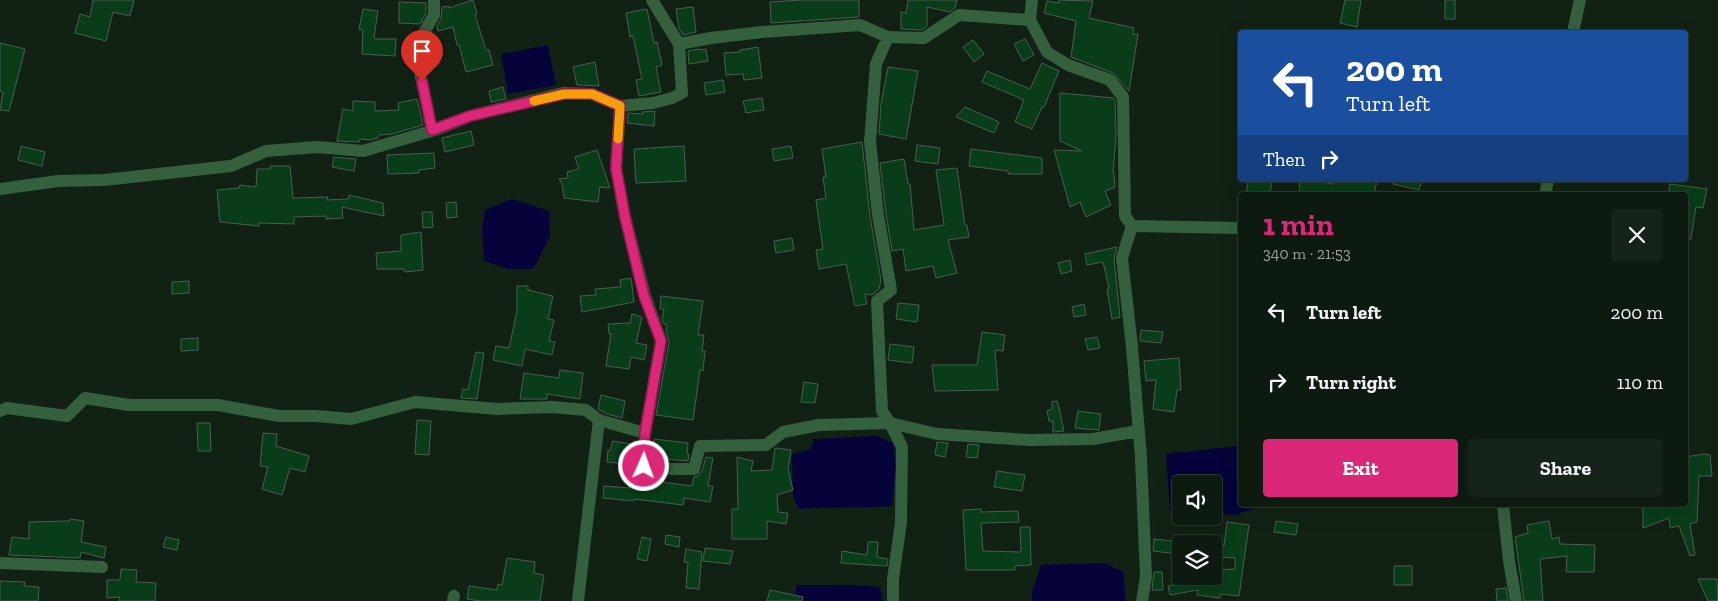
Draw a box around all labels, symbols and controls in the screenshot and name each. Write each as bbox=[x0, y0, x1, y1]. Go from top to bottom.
pin bbox=[401, 30, 443, 81]
icon: arrive bbox=[408, 37, 436, 65]
text: 200 m bbox=[1346, 48, 1442, 90]
icon: left bbox=[1263, 50, 1328, 115]
text: Turn left bbox=[1346, 90, 1430, 117]
icon: right bbox=[1315, 145, 1343, 173]
text: Then bbox=[1263, 148, 1305, 171]
text: 1 min bbox=[1263, 207, 1334, 243]
button: close bbox=[1611, 209, 1663, 261]
text: 340 m · 21:53 bbox=[1263, 244, 1351, 263]
icon: left bbox=[1263, 298, 1291, 326]
text: Turn left bbox=[1306, 301, 1381, 324]
text: 200 m bbox=[1611, 301, 1663, 324]
icon: right bbox=[1263, 368, 1291, 396]
text: Turn right bbox=[1306, 371, 1396, 394]
text: 110 m bbox=[1617, 371, 1663, 394]
position arrow bbox=[617, 439, 669, 491]
button: Exit bbox=[1263, 439, 1458, 497]
button: Share bbox=[1468, 439, 1663, 497]
map controls bbox=[1172, 475, 1222, 585]
button: sound bbox=[1172, 475, 1222, 525]
button: layers bbox=[1172, 535, 1222, 585]

